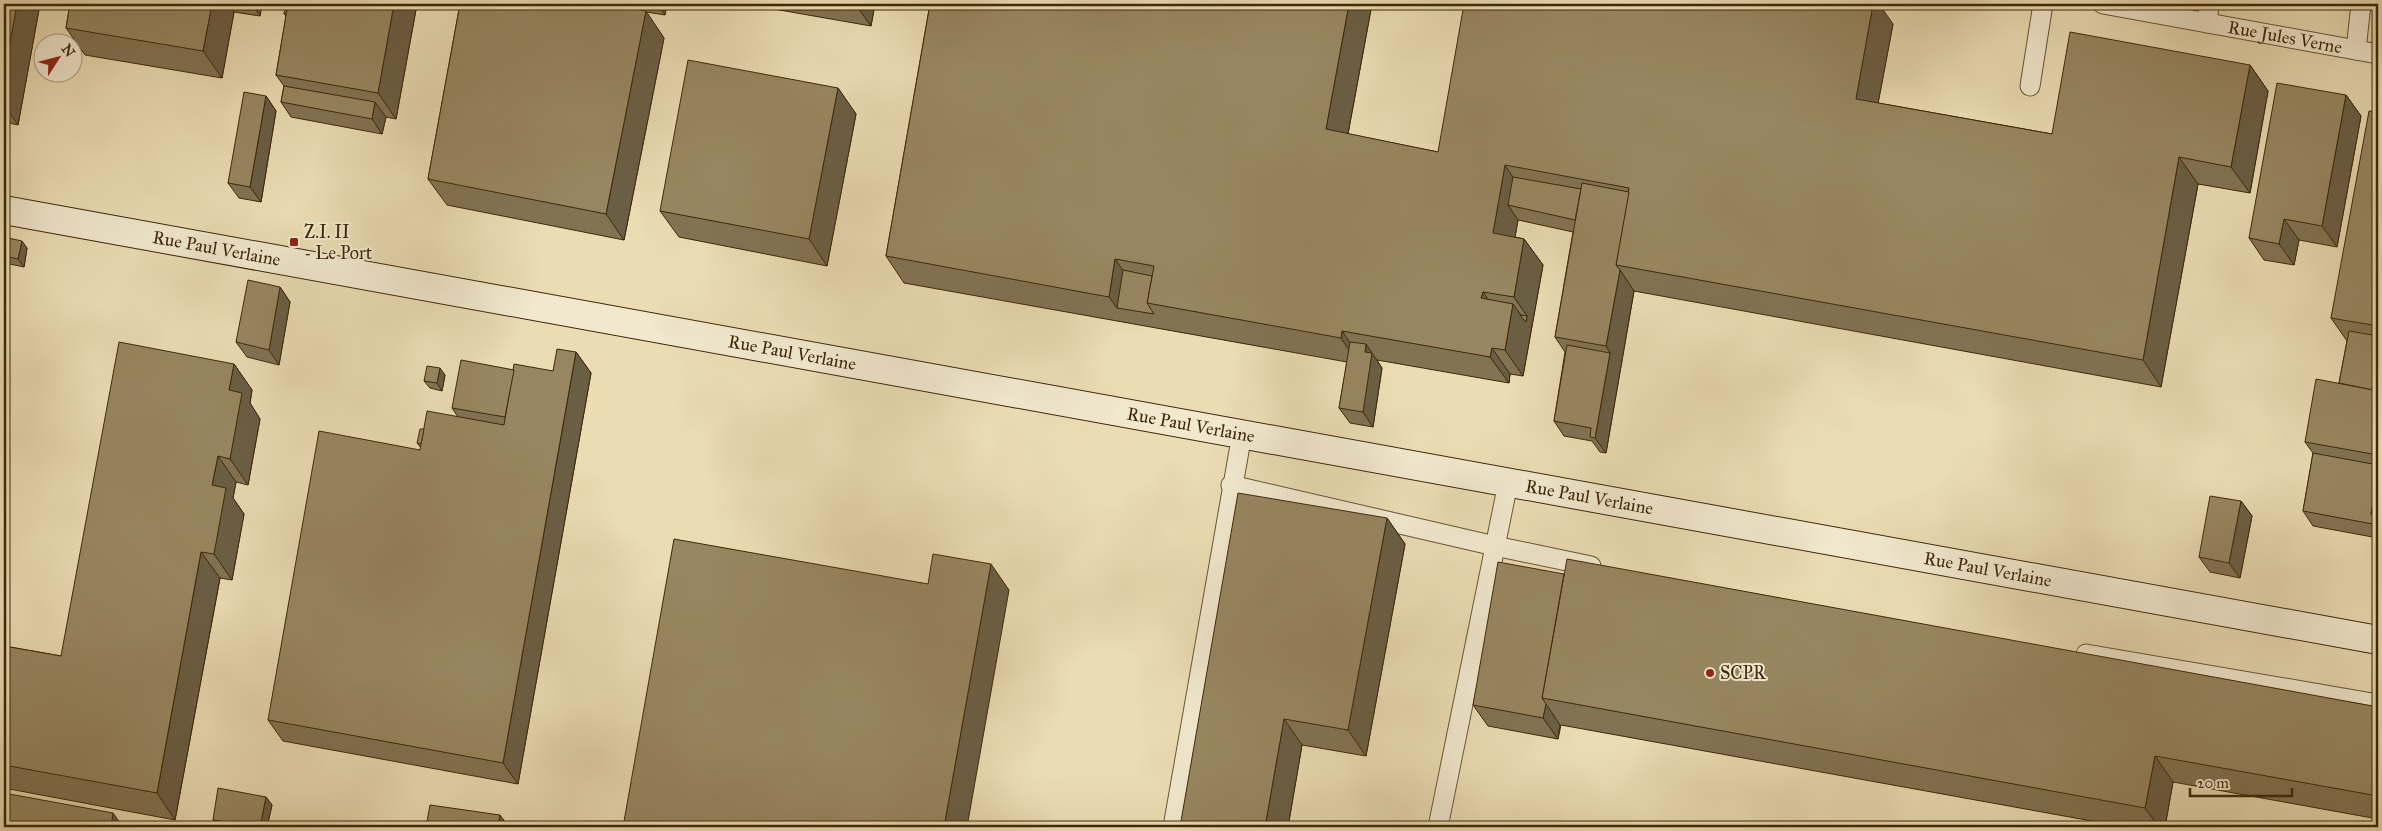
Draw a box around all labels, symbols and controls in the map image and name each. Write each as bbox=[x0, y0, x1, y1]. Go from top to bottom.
street label: Rue Jules Verne bbox=[2226, 16, 2344, 58]
north arrow bbox=[32, 32, 82, 82]
text: N bbox=[58, 41, 79, 61]
place label: Z.I. II - Le Port bbox=[304, 221, 373, 264]
street label: Rue Paul Verlaine bbox=[151, 226, 282, 271]
marker: Z.I. II - Le Port bbox=[288, 236, 300, 248]
street label: Rue Paul Verlaine bbox=[726, 330, 858, 375]
street label: Rue Paul Verlaine bbox=[1125, 403, 1256, 447]
street label: Rue Paul Verlaine bbox=[1524, 475, 1655, 519]
street label: Rue Paul Verlaine bbox=[1922, 547, 2053, 592]
place label: SCPR bbox=[1720, 662, 1767, 684]
marker: SCPR bbox=[1704, 667, 1716, 679]
scale bar bbox=[2190, 766, 2292, 798]
text: 20 m bbox=[2197, 774, 2229, 792]

